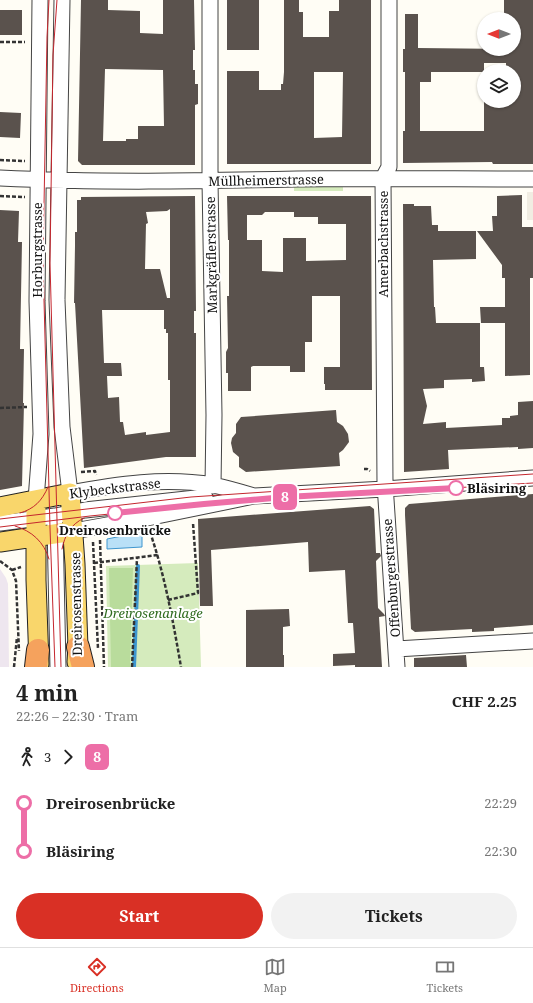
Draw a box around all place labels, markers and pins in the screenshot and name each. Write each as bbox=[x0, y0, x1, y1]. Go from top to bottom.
place label: Bläsiring bbox=[467, 479, 527, 497]
marker: Bläsiring bbox=[448, 480, 464, 496]
marker: Dreirosenbrücke bbox=[107, 505, 123, 521]
place label: Dreirosenbrücke bbox=[59, 521, 171, 539]

